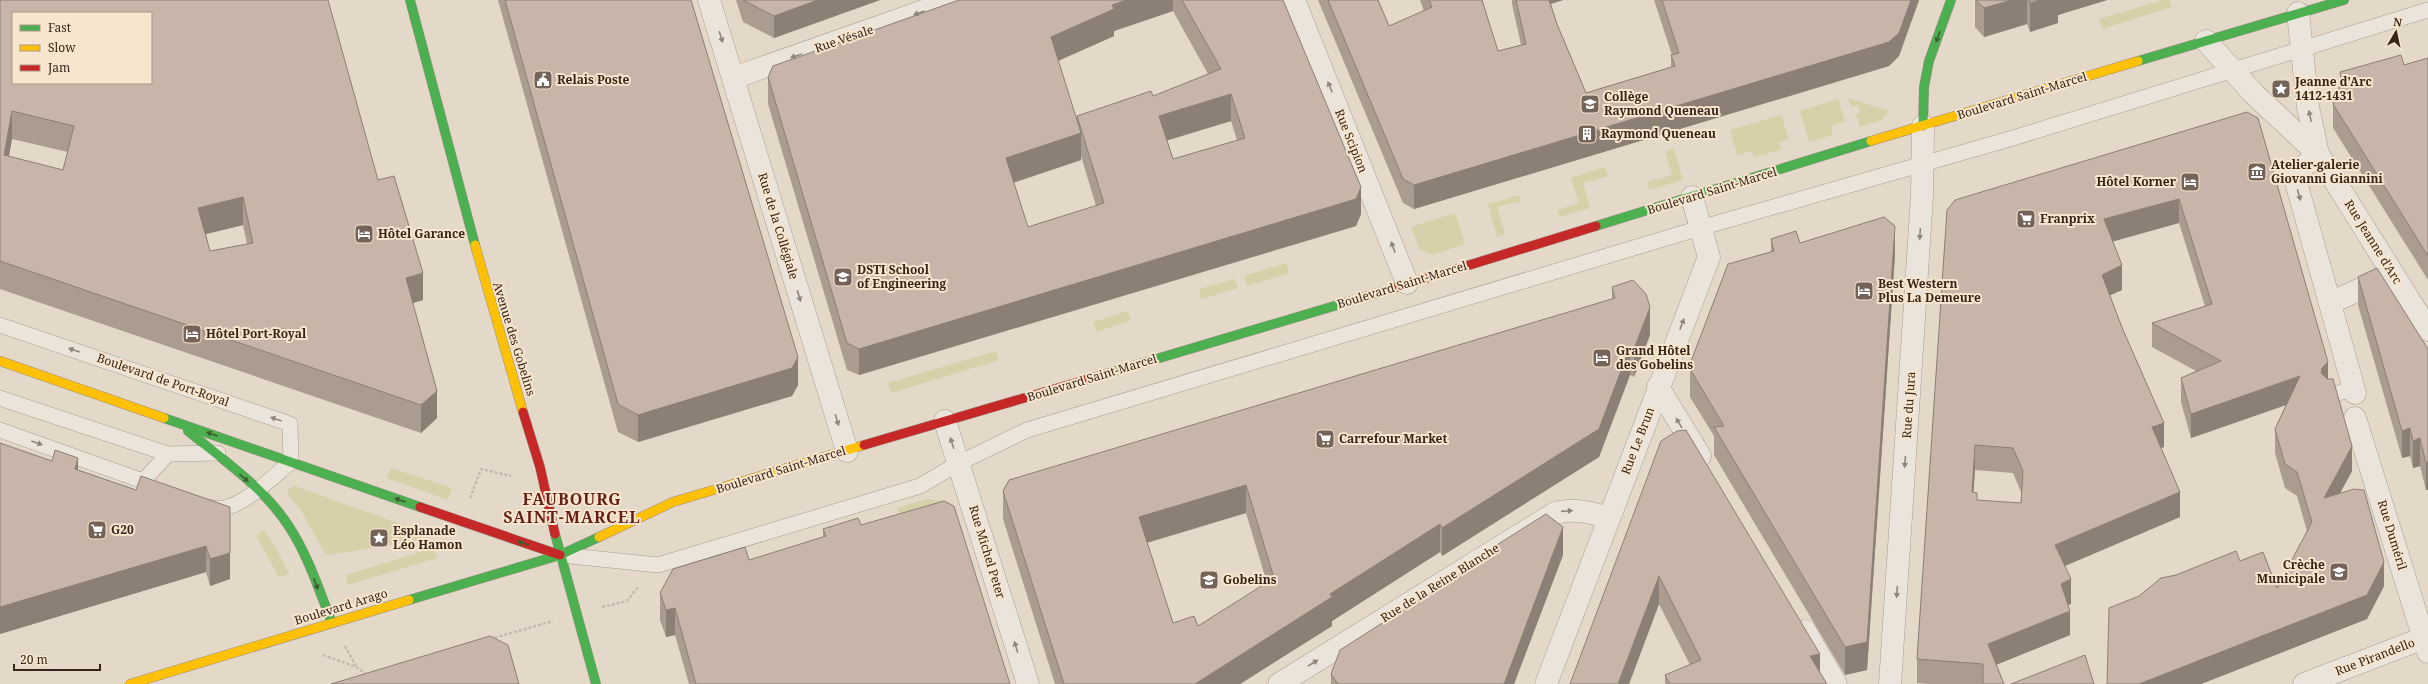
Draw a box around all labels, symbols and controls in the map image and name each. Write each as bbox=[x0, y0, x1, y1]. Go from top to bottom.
one-way arrow bbox=[912, 10, 924, 16]
legend bbox=[12, 12, 152, 84]
north arrow bbox=[2376, 12, 2416, 52]
text: N bbox=[2392, 14, 2403, 30]
text: Fast bbox=[48, 19, 71, 36]
street label: Rue Vésale bbox=[812, 21, 876, 57]
one-way arrow bbox=[1934, 31, 1940, 43]
one-way arrow bbox=[718, 32, 724, 44]
text: Slow bbox=[48, 39, 76, 56]
one-way arrow bbox=[790, 53, 802, 59]
text: Jam bbox=[47, 59, 70, 76]
street label: Boulevard Saint-Marcel bbox=[1955, 68, 2089, 123]
public building icon: Relais Poste bbox=[532, 69, 554, 91]
place label: Relais Poste bbox=[557, 71, 630, 88]
place label: Jeanne d'Arc 1412-1431 bbox=[2294, 73, 2372, 104]
place icon: Jeanne d'Arc 1412-1431 bbox=[2270, 78, 2292, 100]
one-way arrow bbox=[1326, 81, 1332, 93]
place label: Collège Raymond Queneau bbox=[1604, 88, 1719, 119]
school or university icon: Collège Raymond Queneau bbox=[1579, 93, 1601, 115]
street label: Rue Scipion bbox=[1331, 106, 1372, 175]
one-way arrow bbox=[2307, 110, 2313, 122]
building icon: Raymond Queneau bbox=[1576, 123, 1598, 145]
place label: Raymond Queneau bbox=[1601, 125, 1716, 142]
place label: Atelier-galerie Giovanni Giannini bbox=[2271, 156, 2384, 187]
museum icon: Atelier-galerie Giovanni Giannini bbox=[2246, 161, 2268, 183]
street label: Boulevard Saint-Marcel bbox=[1645, 163, 1779, 218]
street label: Rue de la Collégiale bbox=[754, 170, 803, 281]
hotel icon: Hôtel Korner bbox=[2179, 171, 2201, 193]
place label: Hôtel Korner bbox=[2096, 173, 2177, 190]
one-way arrow bbox=[2296, 190, 2302, 202]
street label: Rue Jeanne d'Arc bbox=[2341, 196, 2406, 287]
supermarket icon: Franprix bbox=[2015, 208, 2037, 230]
place label: Franprix bbox=[2040, 210, 2095, 227]
hotel icon: Hôtel Garance bbox=[353, 223, 375, 245]
place label: Hôtel Garance bbox=[378, 225, 465, 242]
one-way arrow bbox=[1916, 228, 1923, 240]
one-way arrow bbox=[1390, 240, 1396, 252]
street label: Boulevard Saint-Marcel bbox=[1335, 257, 1469, 312]
place label: DSTI School of Engineering bbox=[857, 261, 946, 292]
school or university icon: DSTI School of Engineering bbox=[832, 266, 854, 288]
place label: Best Western Plus La Demeure bbox=[1878, 275, 1981, 306]
street label: Avenue des Gobelins bbox=[489, 280, 540, 398]
hotel icon: Best Western Plus La Demeure bbox=[1853, 280, 1875, 302]
one-way arrow bbox=[796, 290, 802, 302]
one-way arrow bbox=[1680, 318, 1686, 330]
hotel icon: Hôtel Port-Royal bbox=[181, 323, 203, 345]
place label: Hôtel Port-Royal bbox=[206, 325, 307, 342]
place label: Grand Hôtel des Gobelins bbox=[1616, 342, 1693, 373]
one-way arrow bbox=[67, 347, 79, 353]
hotel icon: Grand Hôtel des Gobelins bbox=[1591, 347, 1613, 369]
street label: Boulevard de Port-Royal bbox=[95, 349, 232, 410]
street label: Boulevard Saint-Marcel bbox=[1025, 350, 1159, 405]
street label: Rue du Jura bbox=[1898, 371, 1919, 439]
street label: Rue Le Brun bbox=[1617, 404, 1658, 477]
one-way arrow bbox=[834, 414, 840, 426]
one-way arrow bbox=[270, 415, 282, 421]
one-way arrow bbox=[1676, 417, 1683, 429]
supermarket icon: Carrefour Market bbox=[1314, 428, 1336, 450]
place label: Carrefour Market bbox=[1339, 430, 1447, 447]
one-way arrow bbox=[206, 431, 218, 437]
one-way arrow bbox=[949, 436, 955, 448]
one-way arrow bbox=[31, 441, 43, 447]
street label: Boulevard Saint-Marcel bbox=[714, 442, 848, 497]
one-way arrow bbox=[1902, 456, 1909, 468]
one-way arrow bbox=[238, 474, 249, 483]
district label: FAUBOURG SAINT-MARCEL bbox=[503, 488, 641, 528]
one-way arrow bbox=[394, 497, 406, 503]
street label: Rue Duméril bbox=[2374, 498, 2411, 572]
street label: Rue Michel Peter bbox=[965, 503, 1010, 601]
one-way arrow bbox=[1561, 508, 1574, 514]
supermarket icon: G20 bbox=[86, 519, 108, 541]
place label: G20 bbox=[111, 521, 134, 538]
place label: Esplanade Léo Hamon bbox=[393, 522, 462, 553]
place icon: Esplanade Léo Hamon bbox=[368, 527, 390, 549]
one-way arrow bbox=[517, 539, 529, 545]
street label: Rue de la Reine Blanche bbox=[1377, 539, 1502, 626]
place label: Crèche Municipale bbox=[2257, 556, 2325, 587]
school or university icon: Crèche Municipale bbox=[2328, 561, 2350, 583]
school or university icon: Gobelins bbox=[1198, 569, 1220, 591]
place label: Gobelins bbox=[1223, 571, 1277, 588]
one-way arrow bbox=[314, 579, 320, 591]
street label: Boulevard Arago bbox=[292, 584, 389, 629]
one-way arrow bbox=[1894, 586, 1901, 598]
street label: Rue Pirandello bbox=[2332, 633, 2417, 680]
one-way arrow bbox=[1013, 640, 1019, 652]
scale bar bbox=[14, 646, 100, 672]
text: 20 m bbox=[20, 651, 48, 668]
one-way arrow bbox=[1307, 660, 1318, 667]

